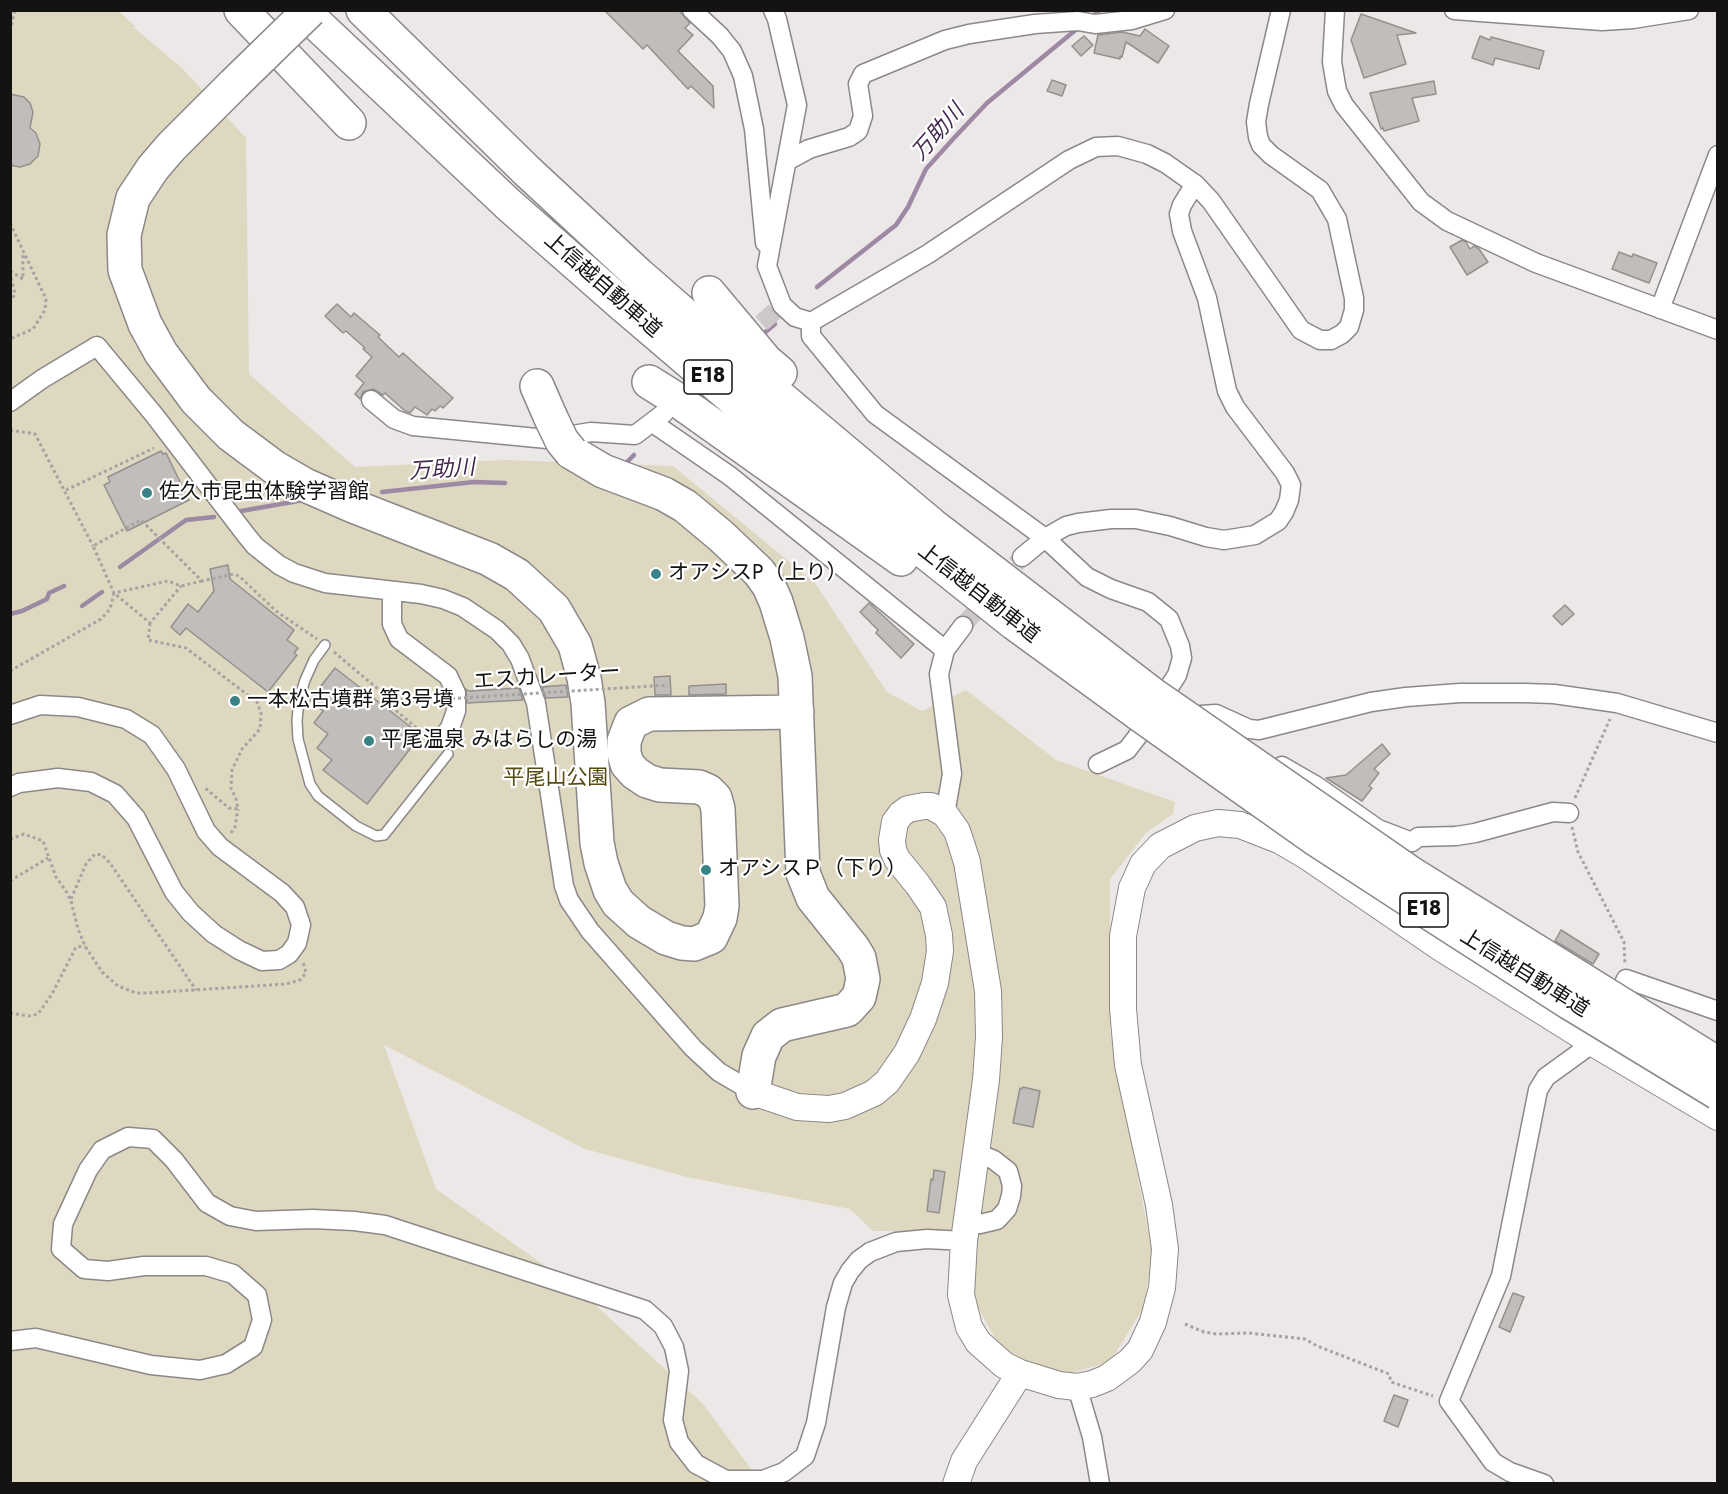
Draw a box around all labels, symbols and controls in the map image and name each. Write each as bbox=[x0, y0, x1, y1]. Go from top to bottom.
water label: 万助川 bbox=[907, 99, 971, 167]
street label: 上信越自動車道 bbox=[538, 228, 666, 344]
road number: E18 bbox=[684, 360, 732, 394]
water label: 万助川 bbox=[408, 456, 476, 486]
place label: 佐久市昆虫体験学習館 bbox=[159, 480, 369, 506]
marker: 佐久市昆虫体験学習館 bbox=[140, 486, 154, 500]
street label: 上信越自動車道 bbox=[912, 539, 1044, 649]
place label: オアシスP（上り） bbox=[668, 561, 848, 587]
marker: オアシスP（上り） bbox=[649, 567, 663, 581]
street label: エスカレーター bbox=[473, 660, 621, 696]
place label: 一本松古墳群 第3号墳 bbox=[247, 688, 454, 714]
marker: 一本松古墳群 第3号墳 bbox=[228, 694, 242, 708]
place label: 平尾温泉 みはらしの湯 bbox=[381, 728, 597, 754]
marker: 平尾温泉 みはらしの湯 bbox=[362, 734, 376, 748]
park label: 平尾山公園 bbox=[504, 766, 608, 792]
place label: オアシスＰ（下り） bbox=[718, 857, 907, 883]
marker: オアシスＰ（下り） bbox=[699, 863, 713, 877]
road number: E18 bbox=[1400, 893, 1448, 927]
street label: 上信越自動車道 bbox=[1455, 924, 1593, 1024]

